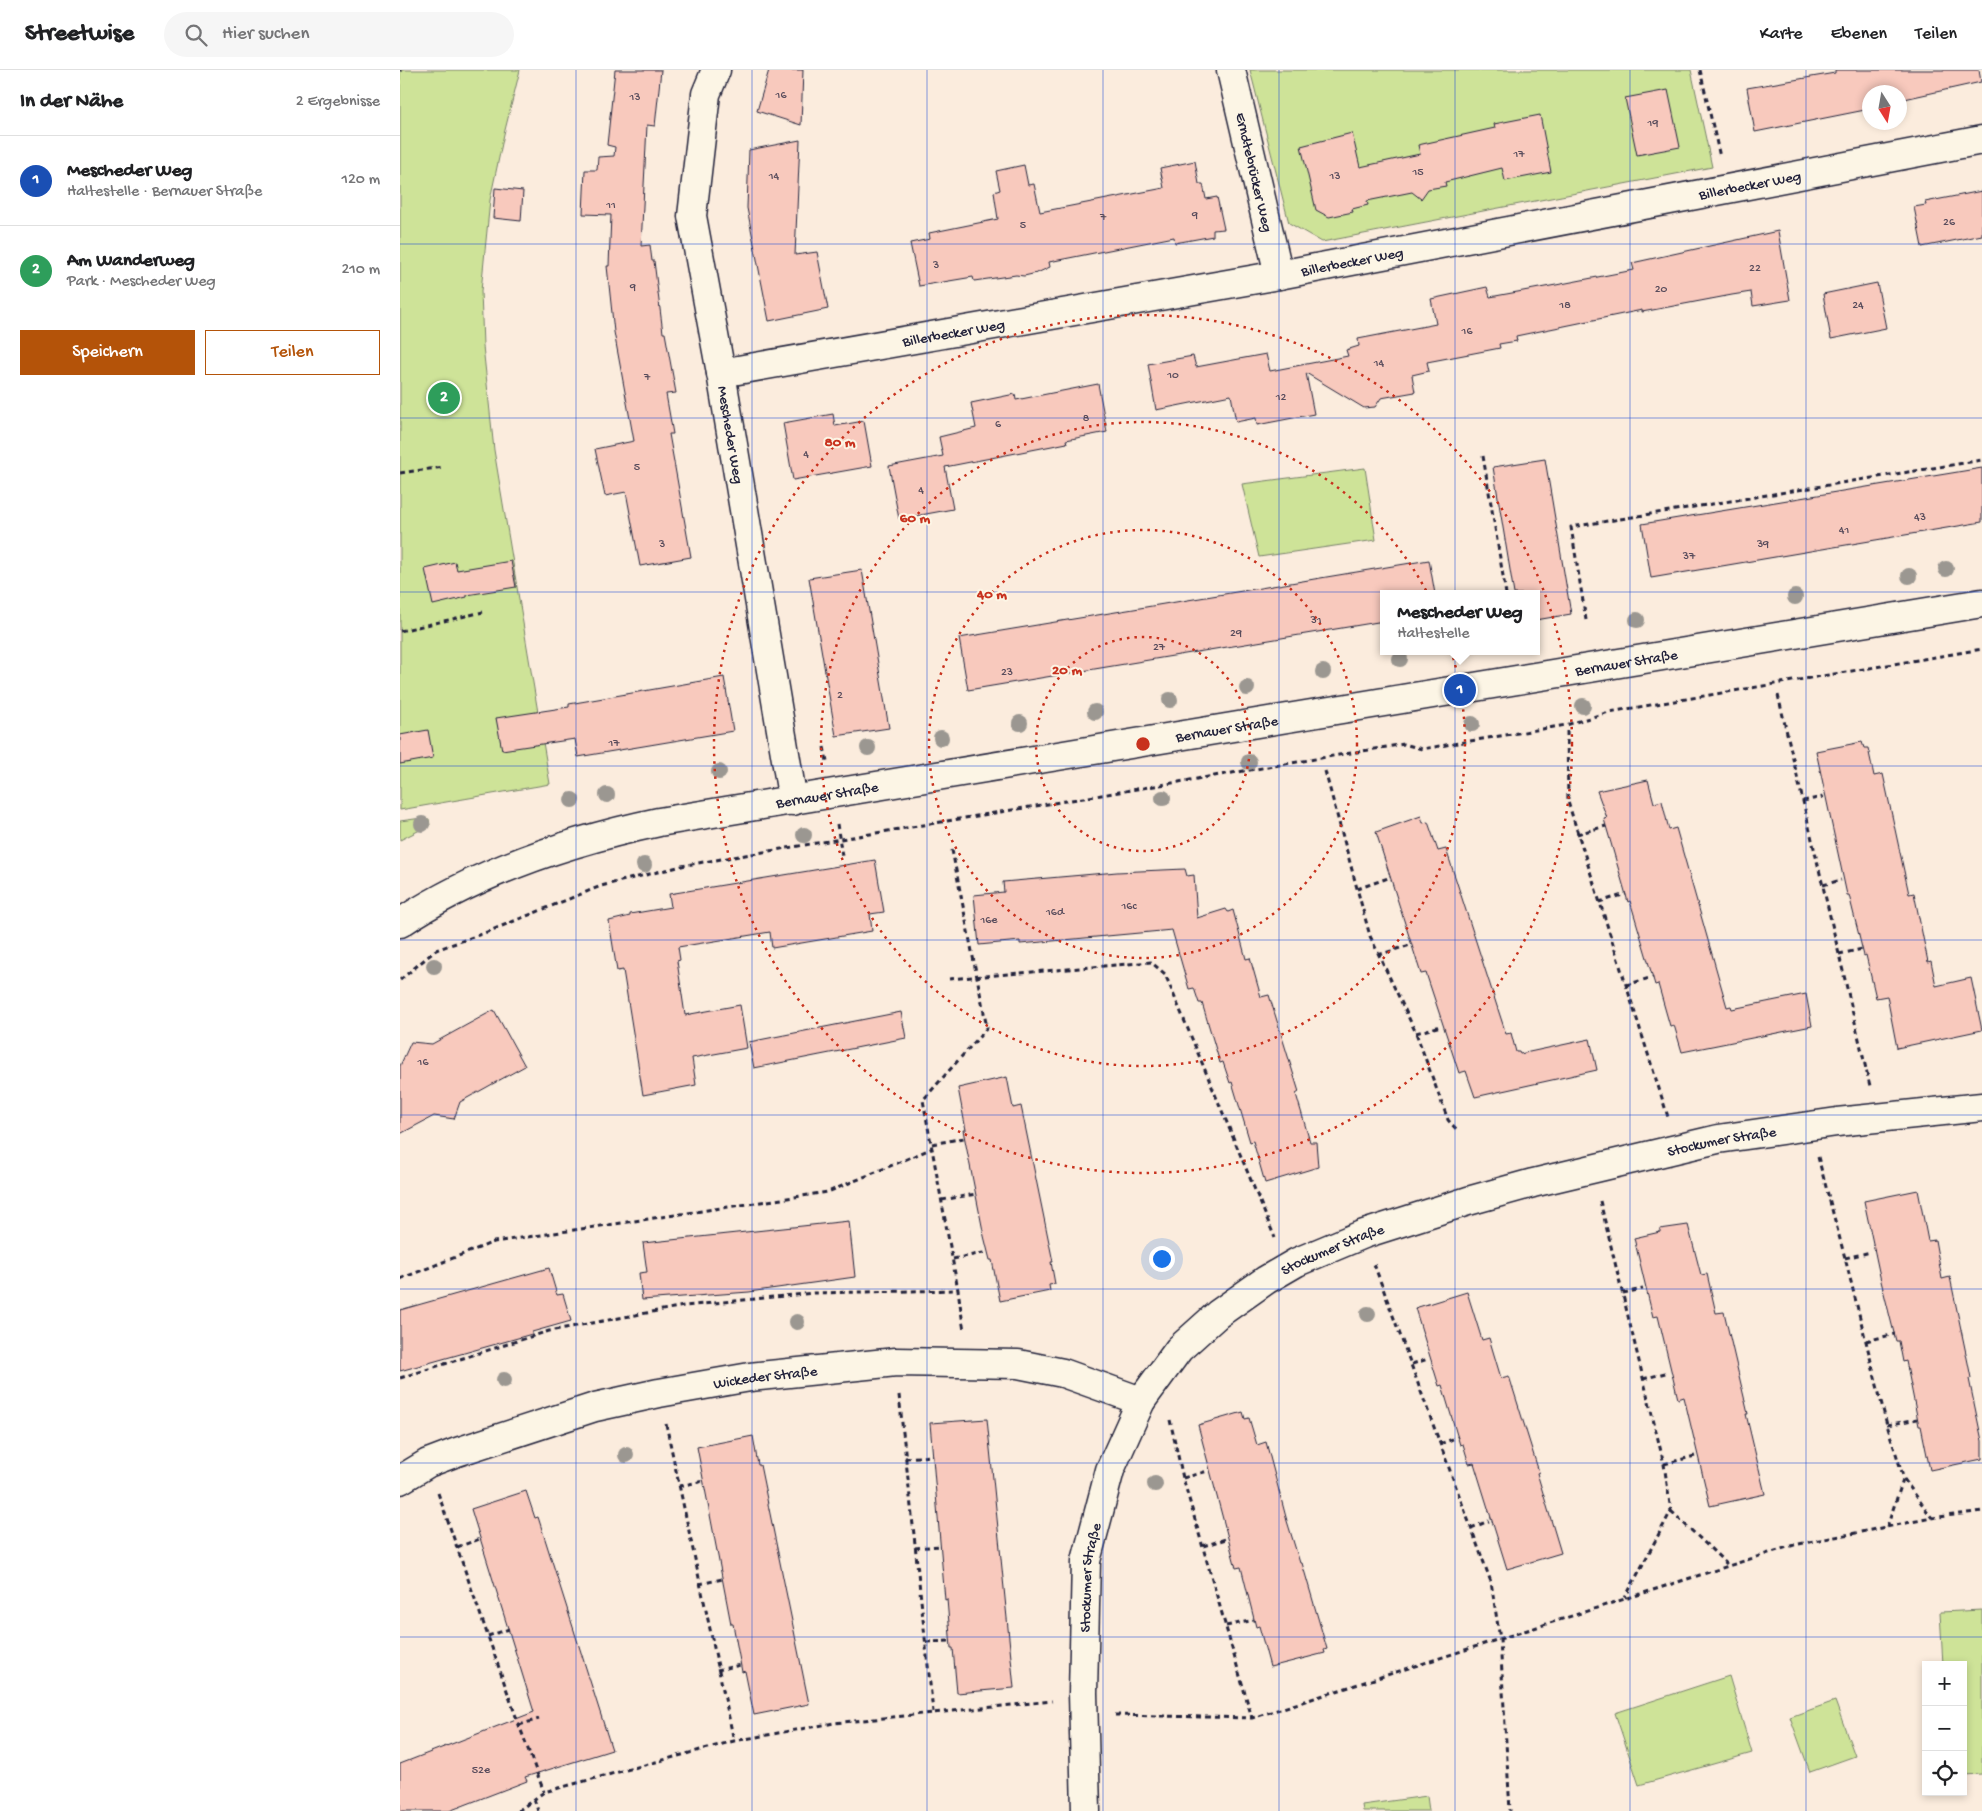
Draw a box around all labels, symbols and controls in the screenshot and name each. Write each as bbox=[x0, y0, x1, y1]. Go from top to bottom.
search box bbox=[164, 12, 514, 57]
text: Streetwise bbox=[25, 20, 134, 49]
icon: search bbox=[182, 21, 210, 49]
text: Hier suchen bbox=[222, 23, 309, 46]
text: Karte bbox=[1760, 24, 1803, 45]
text: Ebenen bbox=[1831, 24, 1887, 45]
text: Teilen bbox=[1915, 24, 1957, 45]
north arrow bbox=[1862, 85, 1907, 130]
house number: 16 bbox=[775, 89, 787, 103]
text: In der Nähe bbox=[20, 90, 123, 115]
house number: 13 bbox=[628, 91, 641, 105]
text: 2 Ergebnisse bbox=[296, 93, 380, 112]
street label: Erndtebrücker Weg bbox=[1230, 111, 1276, 234]
house number: 19 bbox=[1647, 117, 1658, 131]
house number: 17 bbox=[1512, 148, 1525, 162]
text: Mescheder Weg bbox=[67, 160, 192, 183]
house number: 15 bbox=[1411, 166, 1424, 180]
street label: Billerbecker Weg bbox=[1697, 168, 1803, 205]
house number: 14 bbox=[768, 170, 780, 184]
house number: 13 bbox=[1328, 170, 1341, 184]
text: 1 bbox=[33, 171, 39, 190]
text: 120 m bbox=[341, 171, 380, 190]
text: Haltestelle · Bernauer Straße bbox=[67, 183, 262, 202]
house number: 11 bbox=[605, 199, 616, 213]
house number: 9 bbox=[1191, 209, 1198, 223]
house number: 7 bbox=[1099, 211, 1107, 225]
house number: 26 bbox=[1943, 216, 1956, 230]
house number: 5 bbox=[1020, 219, 1026, 233]
street label: Billerbecker Weg bbox=[1299, 244, 1405, 282]
text: Am Wanderweg bbox=[67, 250, 195, 273]
house number: 3 bbox=[932, 259, 939, 273]
text: 2 bbox=[32, 261, 40, 280]
text: 210 m bbox=[341, 261, 380, 280]
house number: 22 bbox=[1749, 262, 1761, 276]
text: Park · Mescheder Weg bbox=[67, 273, 216, 292]
house number: 9 bbox=[629, 281, 636, 295]
house number: 20 bbox=[1655, 283, 1668, 297]
house number: 18 bbox=[1558, 299, 1571, 313]
house number: 24 bbox=[1852, 299, 1864, 313]
street label: Billerbecker Weg bbox=[900, 316, 1006, 352]
house number: 16 bbox=[1461, 325, 1473, 339]
button: Speichern bbox=[20, 330, 195, 375]
button: Teilen bbox=[205, 330, 380, 375]
house number: 14 bbox=[1373, 357, 1385, 371]
house number: 10 bbox=[1166, 369, 1179, 383]
house number: 7 bbox=[643, 371, 651, 385]
pin: 2 bbox=[428, 379, 460, 417]
street label: Mescheder Weg bbox=[712, 385, 746, 485]
house number: 12 bbox=[1275, 391, 1286, 405]
house number: 8 bbox=[1083, 412, 1090, 426]
house number: 6 bbox=[995, 418, 1002, 432]
text: 80 m bbox=[825, 434, 856, 452]
house number: 4 bbox=[803, 448, 809, 462]
house number: 5 bbox=[634, 461, 640, 475]
house number: 4 bbox=[918, 484, 924, 498]
text: 60 m bbox=[900, 510, 931, 528]
house number: 43 bbox=[1914, 511, 1926, 525]
house number: 41 bbox=[1839, 524, 1849, 538]
house number: 3 bbox=[658, 538, 665, 552]
house number: 39 bbox=[1756, 538, 1769, 552]
house number: 37 bbox=[1682, 550, 1696, 564]
text: 40 m bbox=[976, 586, 1007, 604]
popup bbox=[1380, 590, 1540, 655]
text: Mescheder Weg bbox=[1397, 602, 1523, 625]
house number: 31 bbox=[1309, 614, 1322, 628]
text: Haltestelle bbox=[1397, 625, 1470, 644]
house number: 29 bbox=[1230, 627, 1242, 641]
house number: 27 bbox=[1153, 641, 1166, 655]
street label: Bernauer Straße bbox=[1573, 646, 1679, 681]
text: 20 m bbox=[1052, 662, 1082, 680]
house number: 23 bbox=[1001, 666, 1013, 680]
pin: 1 bbox=[1444, 671, 1476, 709]
house number: 2 bbox=[837, 689, 843, 703]
street label: Bernauer Straße bbox=[1173, 713, 1280, 747]
centre of rings bbox=[1134, 735, 1152, 753]
house number: 17 bbox=[607, 737, 620, 751]
street label: Bernauer Straße bbox=[774, 779, 880, 814]
house number: 16c bbox=[1120, 900, 1137, 914]
house number: 16d bbox=[1045, 906, 1065, 920]
house number: 16e bbox=[979, 914, 998, 928]
house number: 16 bbox=[417, 1056, 429, 1070]
street label: Stockumer Straße bbox=[1666, 1124, 1778, 1162]
street label: Stockumer Straße bbox=[1278, 1221, 1387, 1280]
your location bbox=[1149, 1246, 1175, 1272]
street label: Wickeder Straße bbox=[712, 1363, 818, 1394]
street label: Stockumer Straße bbox=[1077, 1521, 1107, 1633]
map controls bbox=[1922, 1661, 1967, 1796]
button: + bbox=[1922, 1661, 1967, 1706]
button: − bbox=[1922, 1706, 1967, 1751]
button: locate bbox=[1922, 1751, 1967, 1796]
house number: 52e bbox=[472, 1764, 491, 1778]

